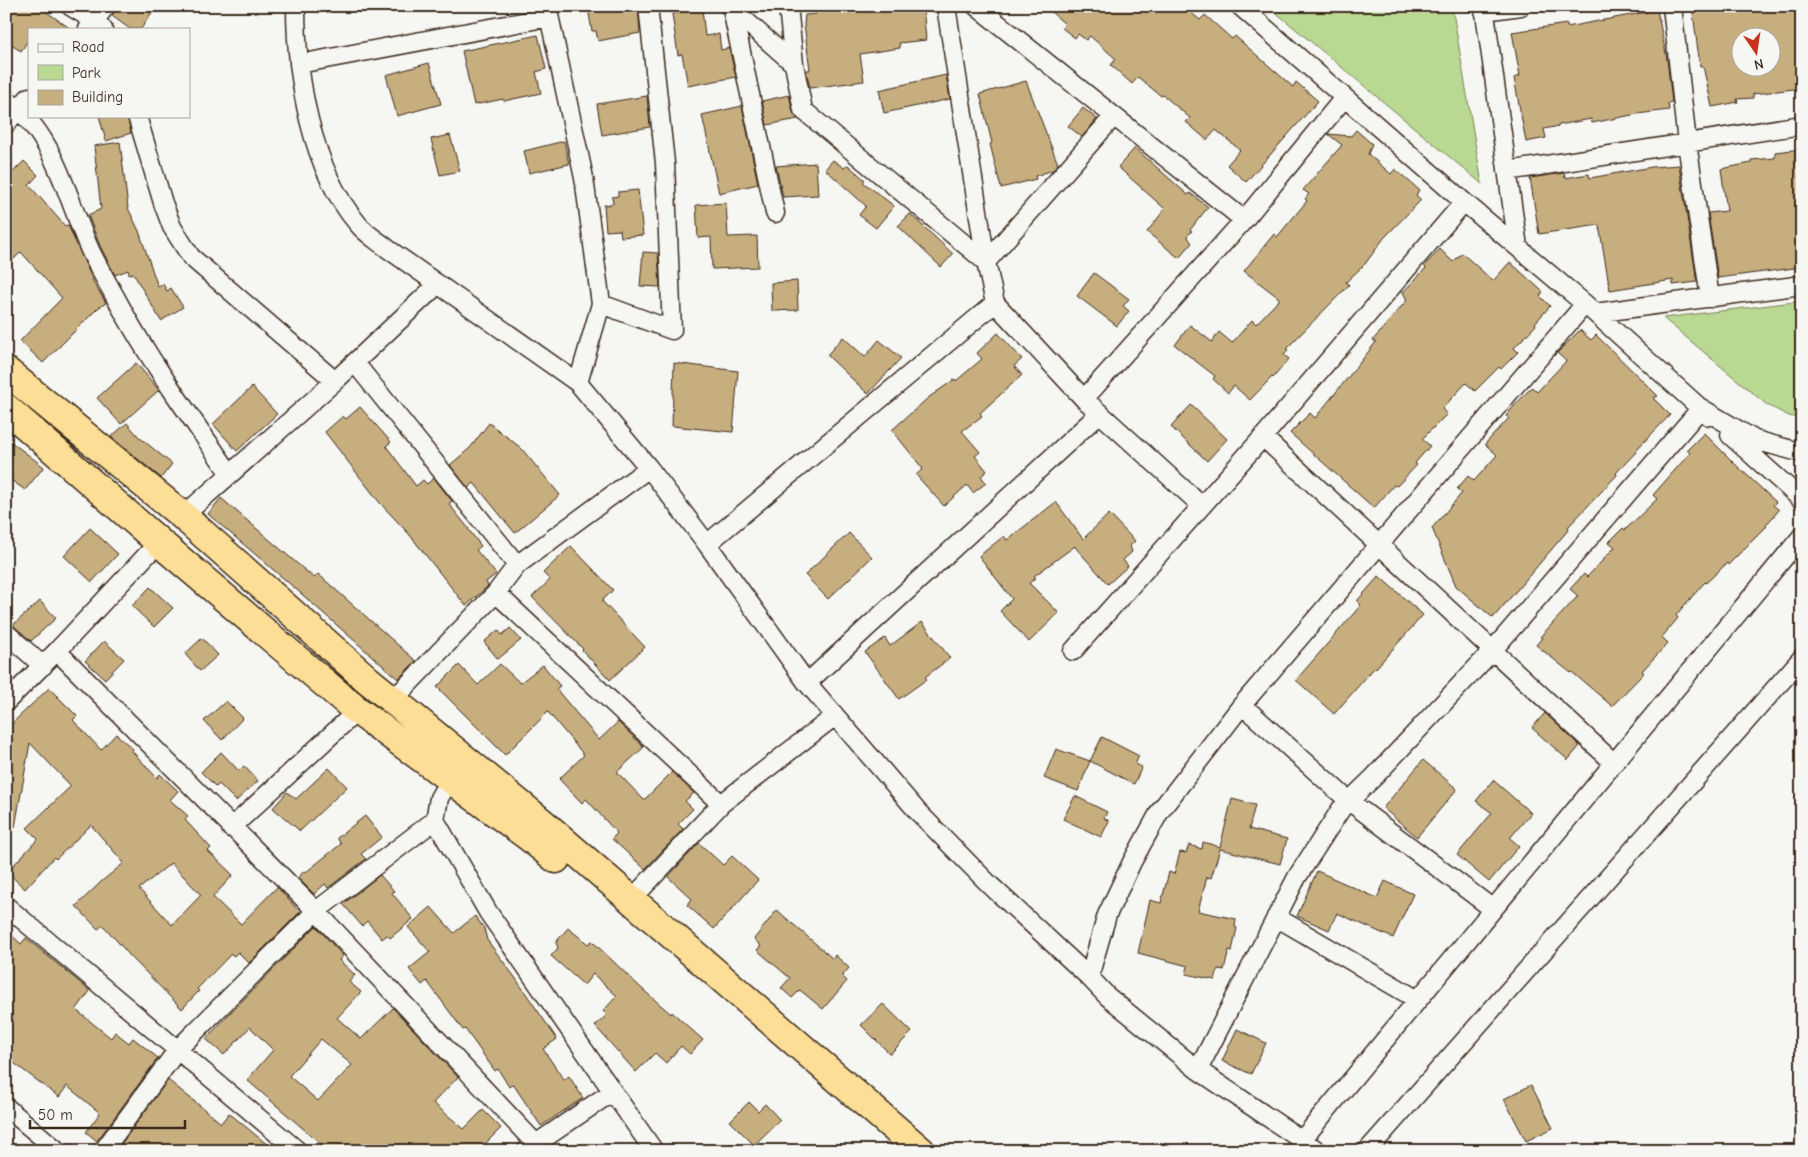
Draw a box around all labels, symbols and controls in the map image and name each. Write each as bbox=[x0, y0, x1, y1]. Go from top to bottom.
legend bbox=[28, 28, 190, 118]
north arrow bbox=[1730, 28, 1780, 78]
text: Road bbox=[72, 38, 104, 56]
text: N bbox=[1752, 55, 1765, 73]
text: Park bbox=[72, 64, 101, 82]
text: Building bbox=[72, 88, 123, 106]
scale bar bbox=[30, 1097, 185, 1129]
text: 50 m bbox=[38, 1106, 73, 1124]

